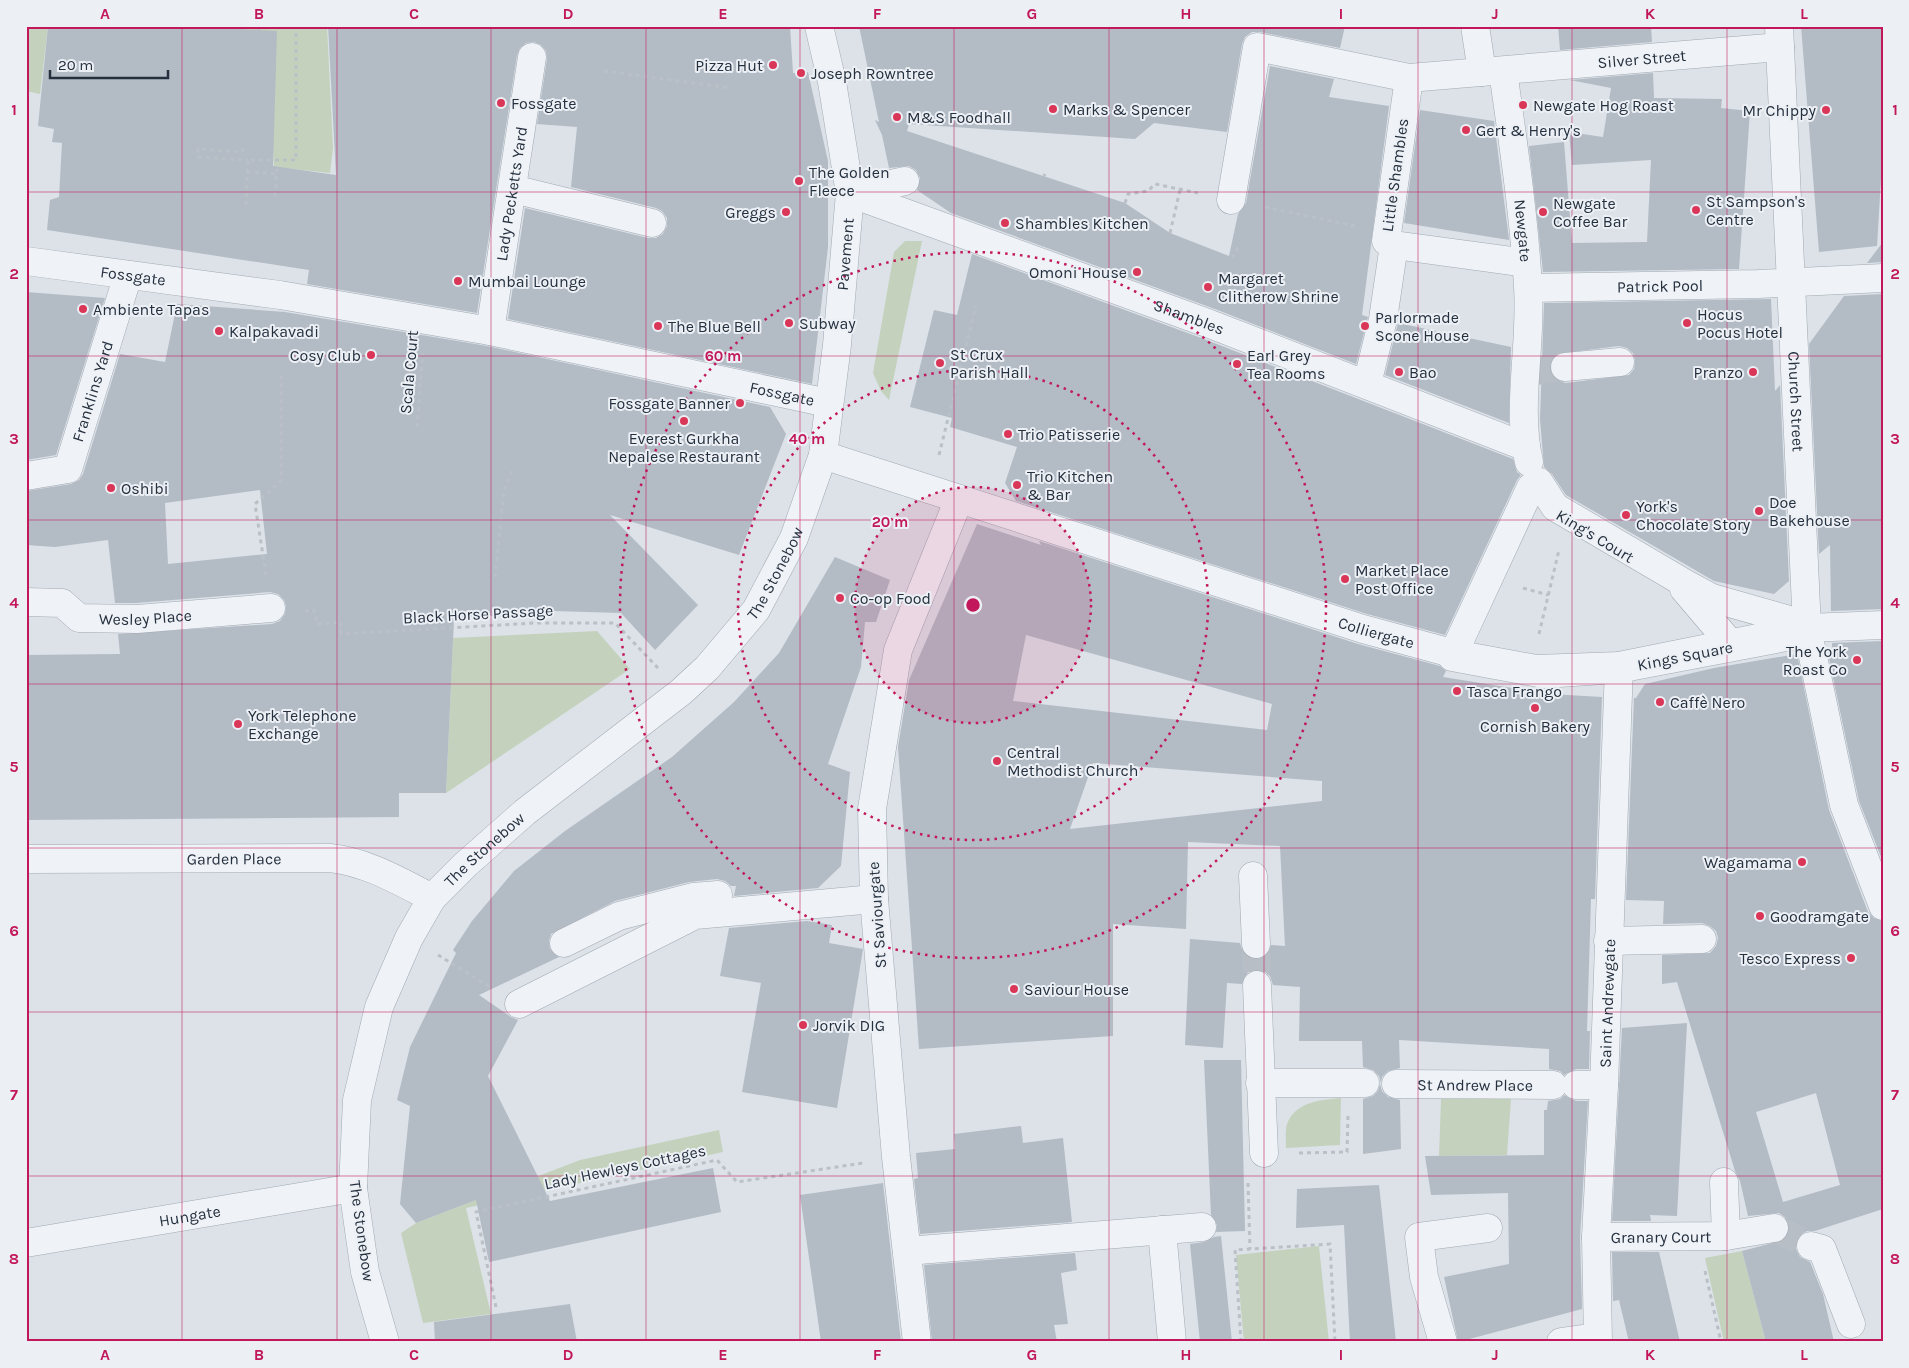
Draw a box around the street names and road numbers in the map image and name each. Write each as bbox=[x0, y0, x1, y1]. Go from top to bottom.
street label: Silver Street bbox=[1597, 45, 1687, 72]
street label: Little Shambles bbox=[1378, 117, 1412, 233]
street label: Lady Pecketts Yard bbox=[491, 125, 531, 262]
street label: Newgate bbox=[1511, 198, 1536, 263]
street label: Pavement bbox=[832, 217, 857, 291]
street label: Fossgate bbox=[99, 262, 167, 289]
street label: Patrick Pool bbox=[1617, 275, 1703, 296]
street label: Shambles bbox=[1151, 295, 1227, 338]
street label: Scala Court bbox=[396, 329, 422, 415]
street label: Franklins Yard bbox=[68, 338, 117, 444]
street label: Church Street bbox=[1785, 351, 1808, 452]
street label: Fossgate bbox=[748, 377, 816, 409]
street label: King's Court bbox=[1553, 505, 1637, 567]
street label: The Stonebow bbox=[743, 524, 807, 623]
street label: Black Horse Passage bbox=[402, 601, 554, 627]
street label: Wesley Place bbox=[99, 605, 192, 629]
street label: Colliergate bbox=[1336, 612, 1416, 652]
street label: Kings Square bbox=[1636, 637, 1734, 675]
street label: The Stonebow bbox=[440, 808, 528, 890]
street label: Garden Place bbox=[187, 849, 281, 868]
street label: St Saviourgate bbox=[864, 861, 890, 969]
street label: Saint Andrewgate bbox=[1595, 939, 1619, 1068]
street label: St Andrew Place bbox=[1417, 1075, 1533, 1094]
street label: Lady Hewleys Cottages bbox=[542, 1141, 708, 1193]
street label: The Stonebow bbox=[346, 1179, 379, 1283]
street label: Hungate bbox=[157, 1201, 222, 1230]
street label: Granary Court bbox=[1611, 1227, 1711, 1246]

